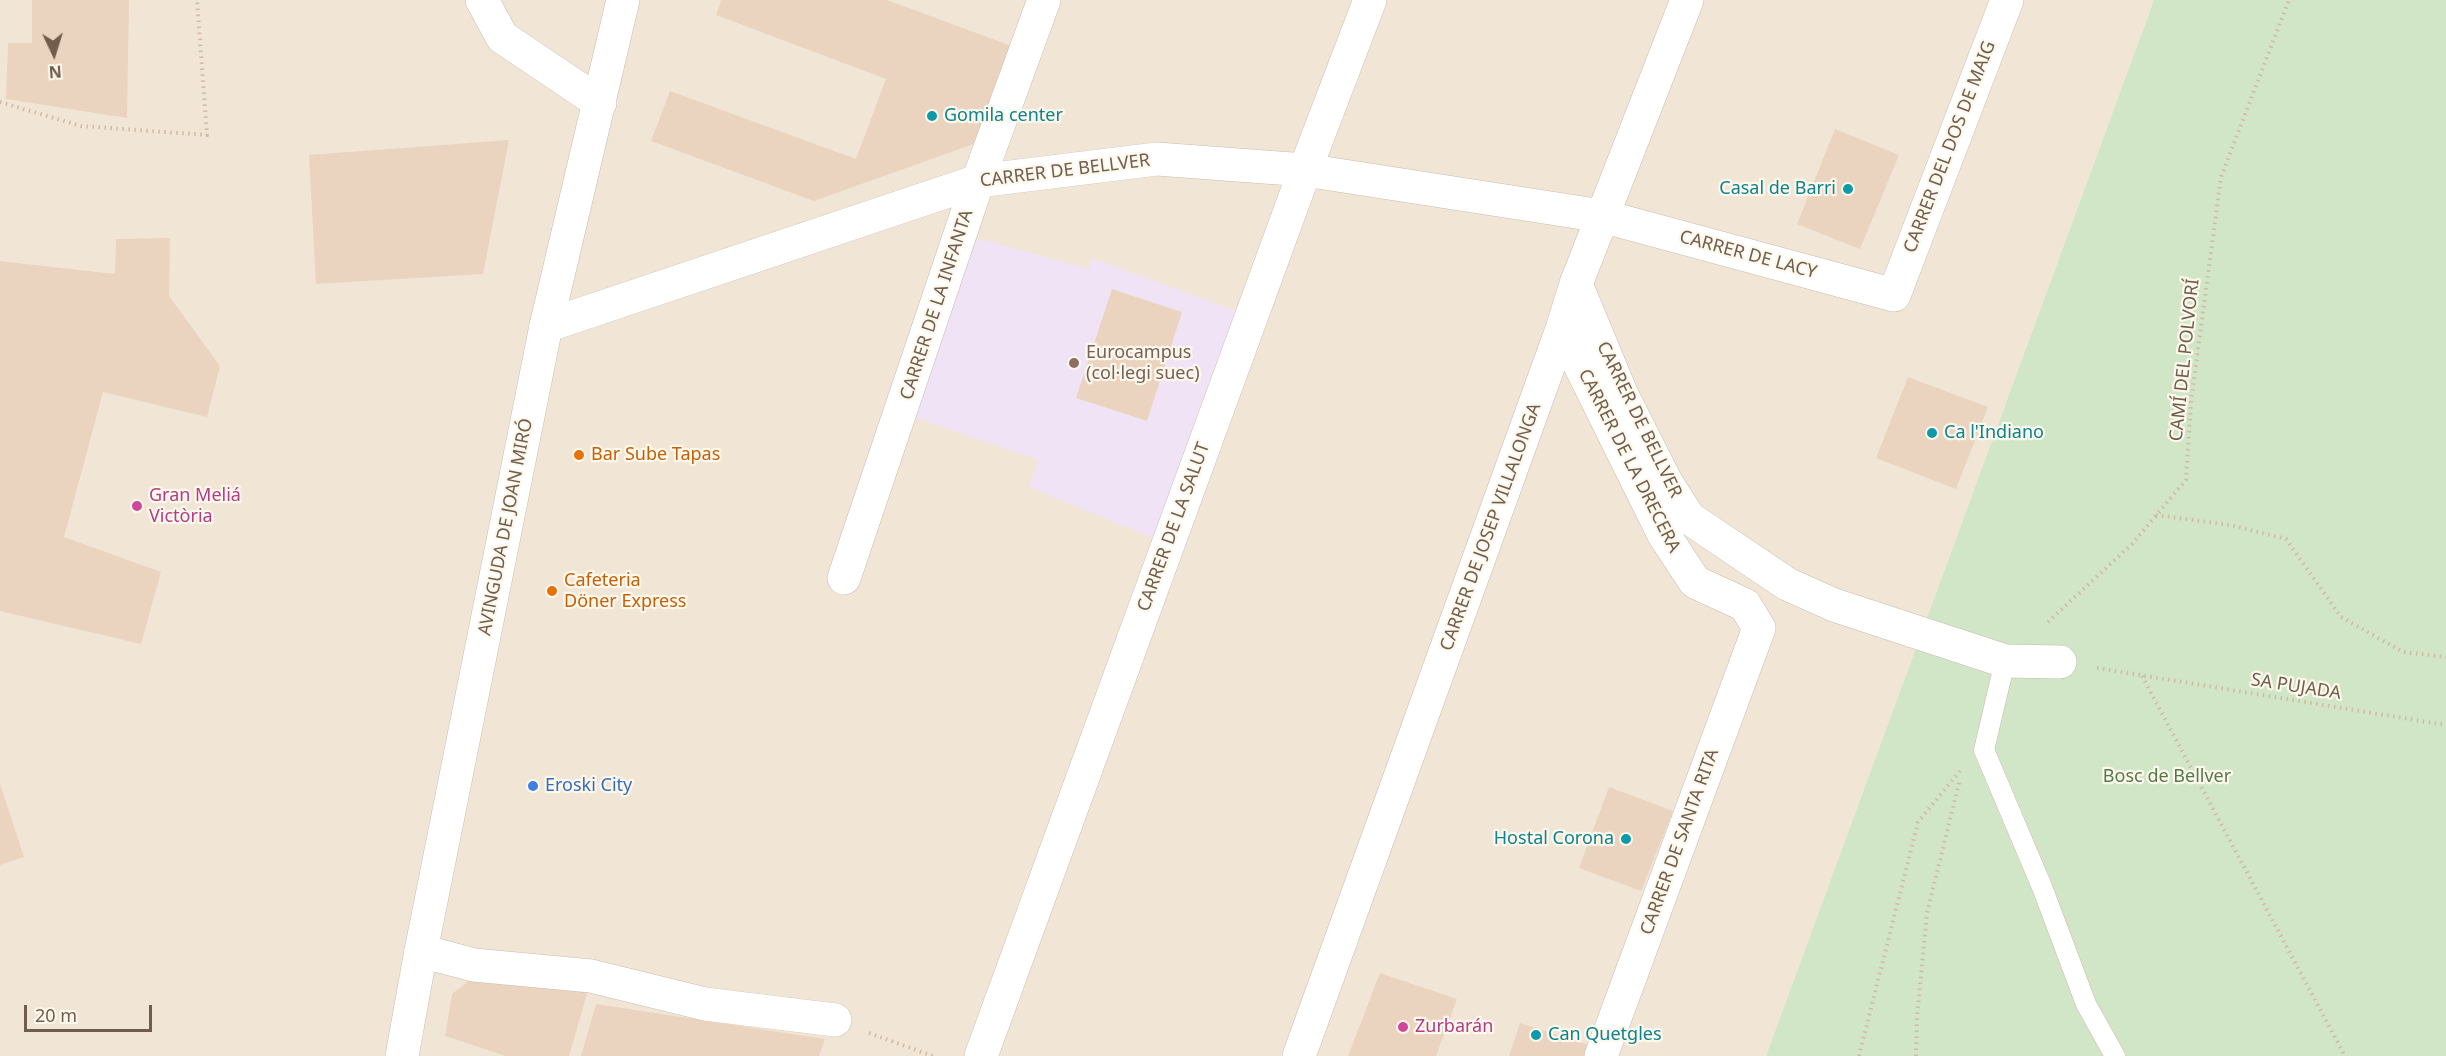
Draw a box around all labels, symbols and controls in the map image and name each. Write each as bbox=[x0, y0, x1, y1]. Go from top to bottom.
north arrow bbox=[24, 24, 84, 84]
street label: CARRER DEL DOS DE MAIG bbox=[1900, 38, 2000, 256]
text: N bbox=[48, 61, 63, 83]
place label: Gomila center bbox=[944, 105, 1063, 127]
marker: Gomila center bbox=[925, 109, 939, 123]
street label: CARRER DE BELLVER bbox=[979, 150, 1151, 192]
place label: Casal de Barri bbox=[1719, 178, 1836, 200]
marker: Casal de Barri bbox=[1841, 182, 1855, 196]
street label: CARRER DE LA INFANTA bbox=[896, 207, 978, 403]
street label: CARRER DE LACY bbox=[1677, 226, 1819, 284]
street label: CAMÍ DEL POLVORÍ bbox=[2166, 278, 2204, 442]
street label: CARRER DE BELLVER bbox=[1592, 338, 1686, 502]
place label: Eurocampus (col·legi suec) bbox=[1086, 342, 1200, 385]
marker: Eurocampus (col·legi suec) bbox=[1067, 356, 1081, 370]
street label: CARRER DE LA DRECERA bbox=[1573, 366, 1685, 556]
street label: CARRER DE JOSEP VILLALONGA bbox=[1436, 400, 1546, 654]
street label: AVINGUDA DE JOAN MIRÓ bbox=[474, 417, 538, 637]
place label: Ca l'Indiano bbox=[1944, 422, 2044, 444]
marker: Ca l'Indiano bbox=[1925, 426, 1939, 440]
street label: CARRER DE LA SALUT bbox=[1133, 439, 1215, 615]
place label: Bar Sube Tapas bbox=[591, 444, 720, 466]
marker: Bar Sube Tapas bbox=[572, 448, 586, 462]
place label: Gran Meliá Victòria bbox=[149, 485, 241, 528]
marker: Gran Meliá Victòria bbox=[130, 499, 144, 513]
place label: Cafeteria Döner Express bbox=[564, 570, 686, 612]
marker: Cafeteria Döner Express bbox=[545, 584, 559, 598]
street label: SA PUJADA bbox=[2249, 669, 2343, 705]
street label: CARRER DE SANTA RITA bbox=[1636, 746, 1724, 938]
park label: Bosc de Bellver bbox=[2103, 766, 2231, 788]
place label: Eroski City bbox=[545, 775, 632, 797]
marker: Eroski City bbox=[526, 779, 540, 793]
place label: Hostal Corona bbox=[1494, 828, 1614, 850]
marker: Hostal Corona bbox=[1619, 832, 1633, 846]
scale bar bbox=[27, 993, 154, 1031]
text: 20 m bbox=[35, 1003, 77, 1027]
place label: Zurbarán bbox=[1415, 1016, 1493, 1038]
marker: Zurbarán bbox=[1396, 1020, 1410, 1034]
place label: Can Quetgles bbox=[1548, 1024, 1662, 1046]
marker: Can Quetgles bbox=[1529, 1028, 1543, 1042]

